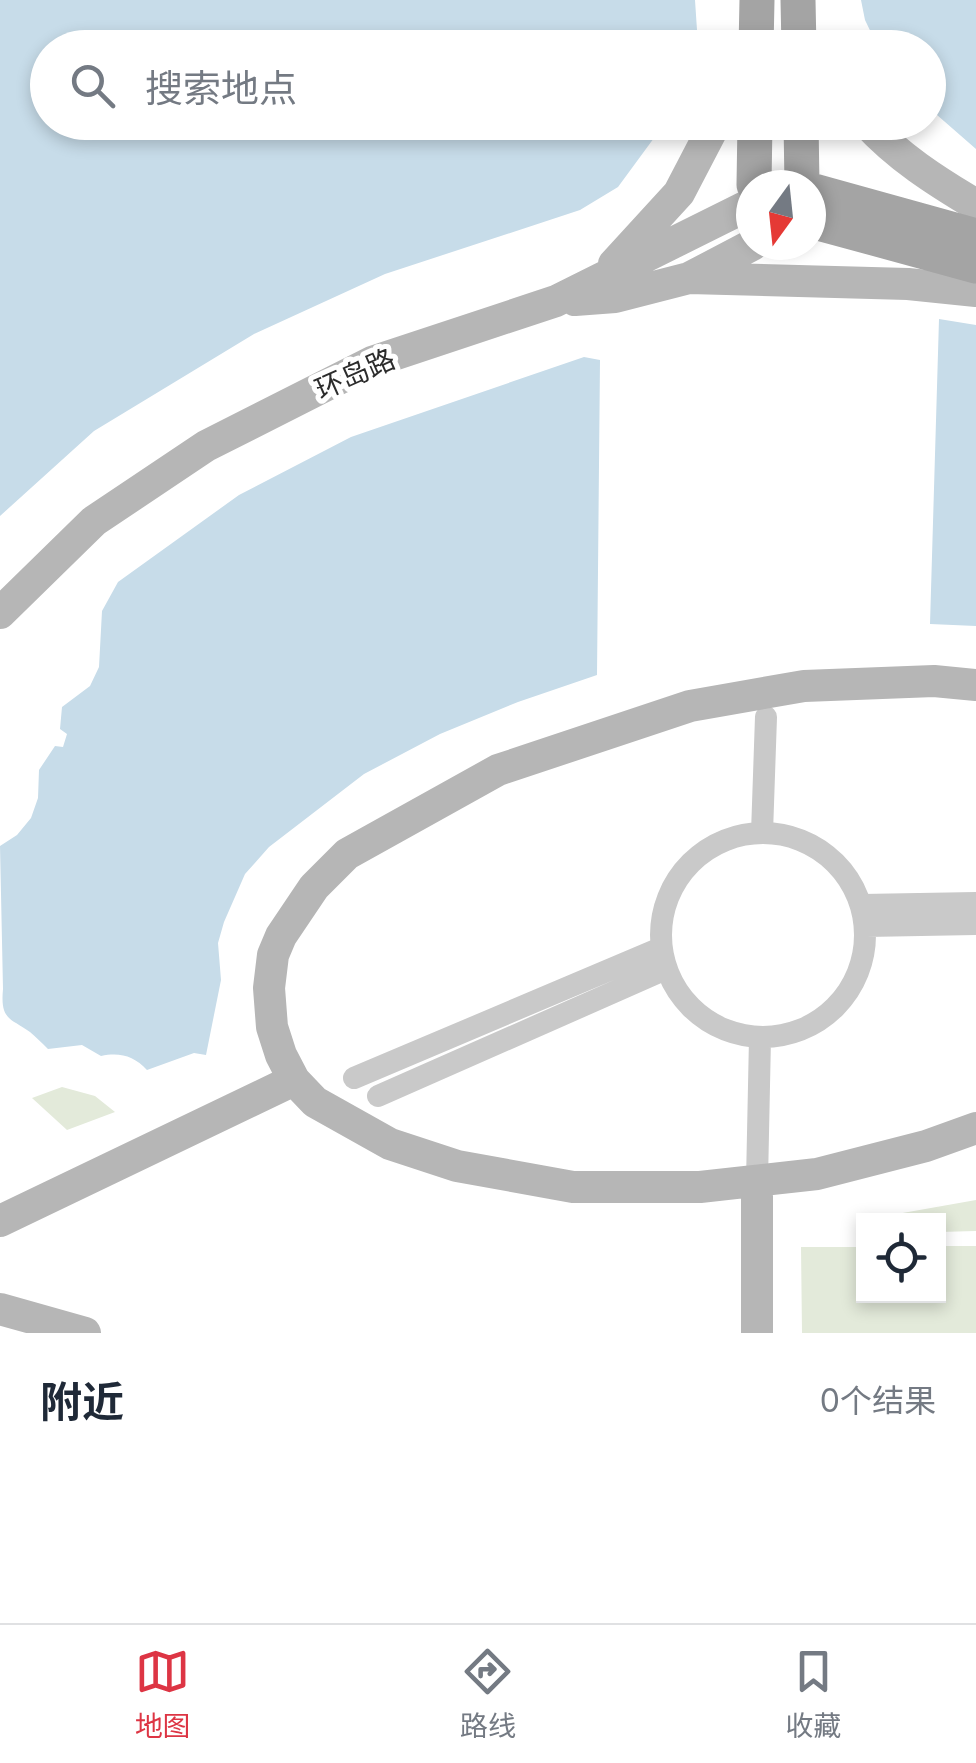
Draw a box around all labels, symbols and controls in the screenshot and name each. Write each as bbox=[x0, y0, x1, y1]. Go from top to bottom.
search box bbox=[30, 30, 946, 140]
icon: search bbox=[65, 58, 120, 113]
text: 搜索地点 bbox=[145, 65, 297, 111]
north arrow bbox=[736, 170, 826, 260]
street label: 环岛路 bbox=[310, 341, 400, 407]
map controls bbox=[856, 1213, 946, 1303]
button: locate bbox=[856, 1213, 946, 1303]
text: 附近 bbox=[40, 1376, 124, 1427]
text: 0个结果 bbox=[820, 1381, 936, 1420]
tab: 地图 bbox=[135, 1644, 191, 1744]
tab: 路线 bbox=[460, 1644, 516, 1744]
tab: 收藏 bbox=[785, 1644, 841, 1744]

